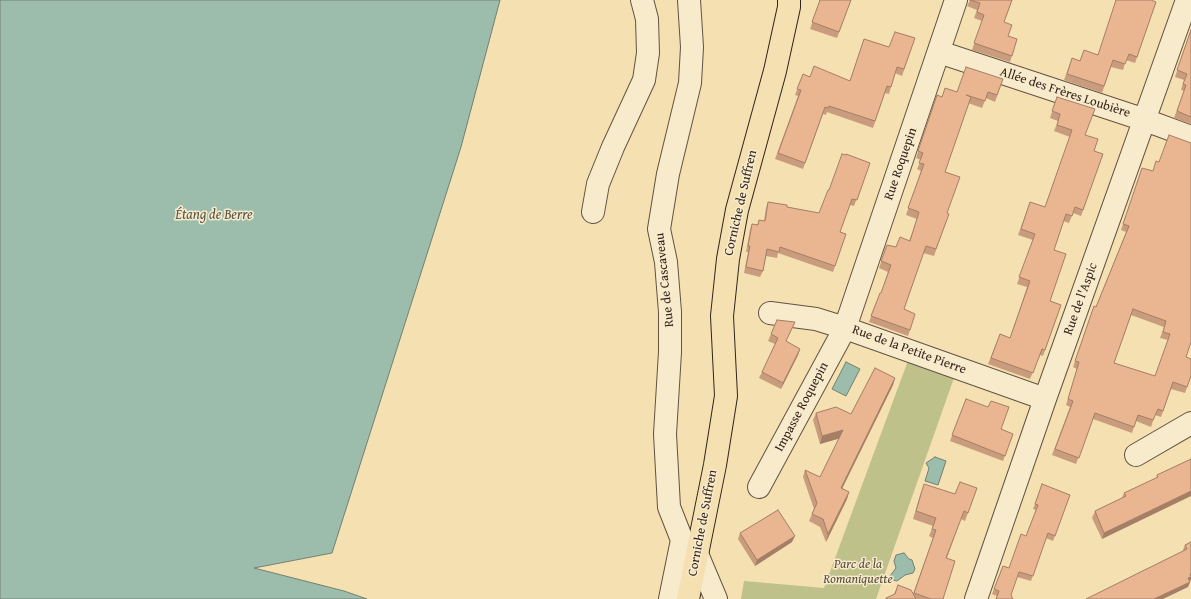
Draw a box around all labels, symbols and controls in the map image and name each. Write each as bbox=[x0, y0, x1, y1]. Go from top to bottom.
street label: Allée des Frères Loubière bbox=[998, 65, 1132, 121]
street label: Rue Roquepin bbox=[881, 126, 921, 202]
street label: Corniche de Suffren bbox=[721, 149, 761, 257]
water label: Étang de Berre bbox=[175, 207, 253, 223]
street label: Rue de Cascaveau bbox=[652, 232, 678, 328]
street label: Rue de l'Aspic bbox=[1061, 261, 1101, 337]
street label: Rue de la Petite Pierre bbox=[850, 322, 968, 378]
street label: Impasse Roquepin bbox=[772, 360, 832, 454]
street label: Corniche de Suffren bbox=[685, 468, 721, 578]
park label: Parc de la Romaniquette bbox=[823, 557, 893, 588]

